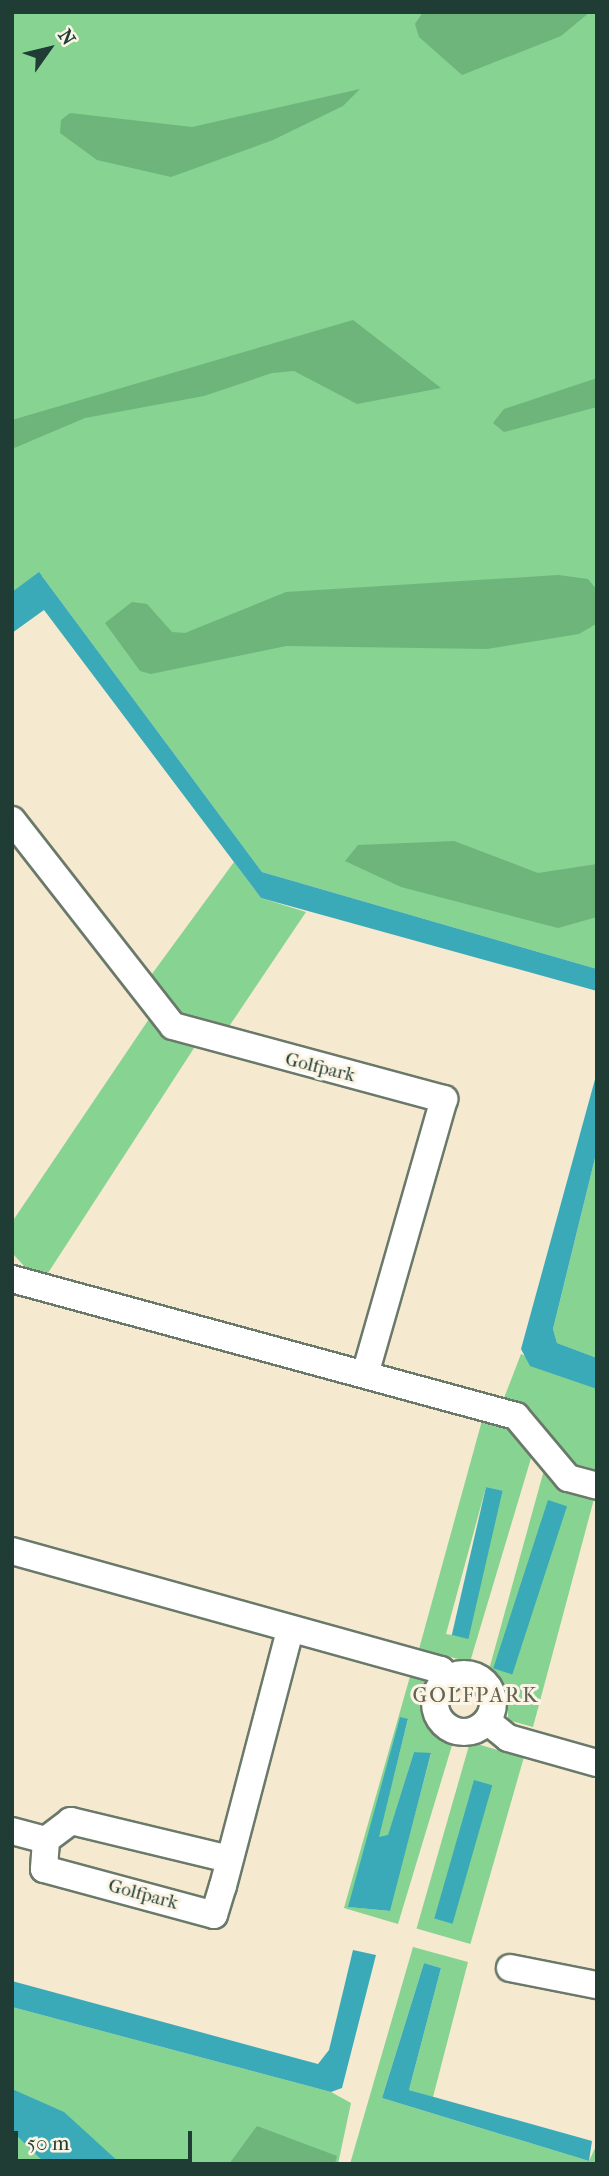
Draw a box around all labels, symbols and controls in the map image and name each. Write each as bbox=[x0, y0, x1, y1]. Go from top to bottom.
north arrow bbox=[14, 14, 84, 84]
text: N bbox=[53, 25, 80, 49]
street label: Golfpark bbox=[283, 1048, 357, 1088]
district label: GOLFPARK bbox=[413, 1682, 539, 1708]
street label: Golfpark bbox=[106, 1875, 180, 1915]
scale bar bbox=[18, 2116, 196, 2160]
text: 50 m bbox=[27, 2131, 70, 2155]

